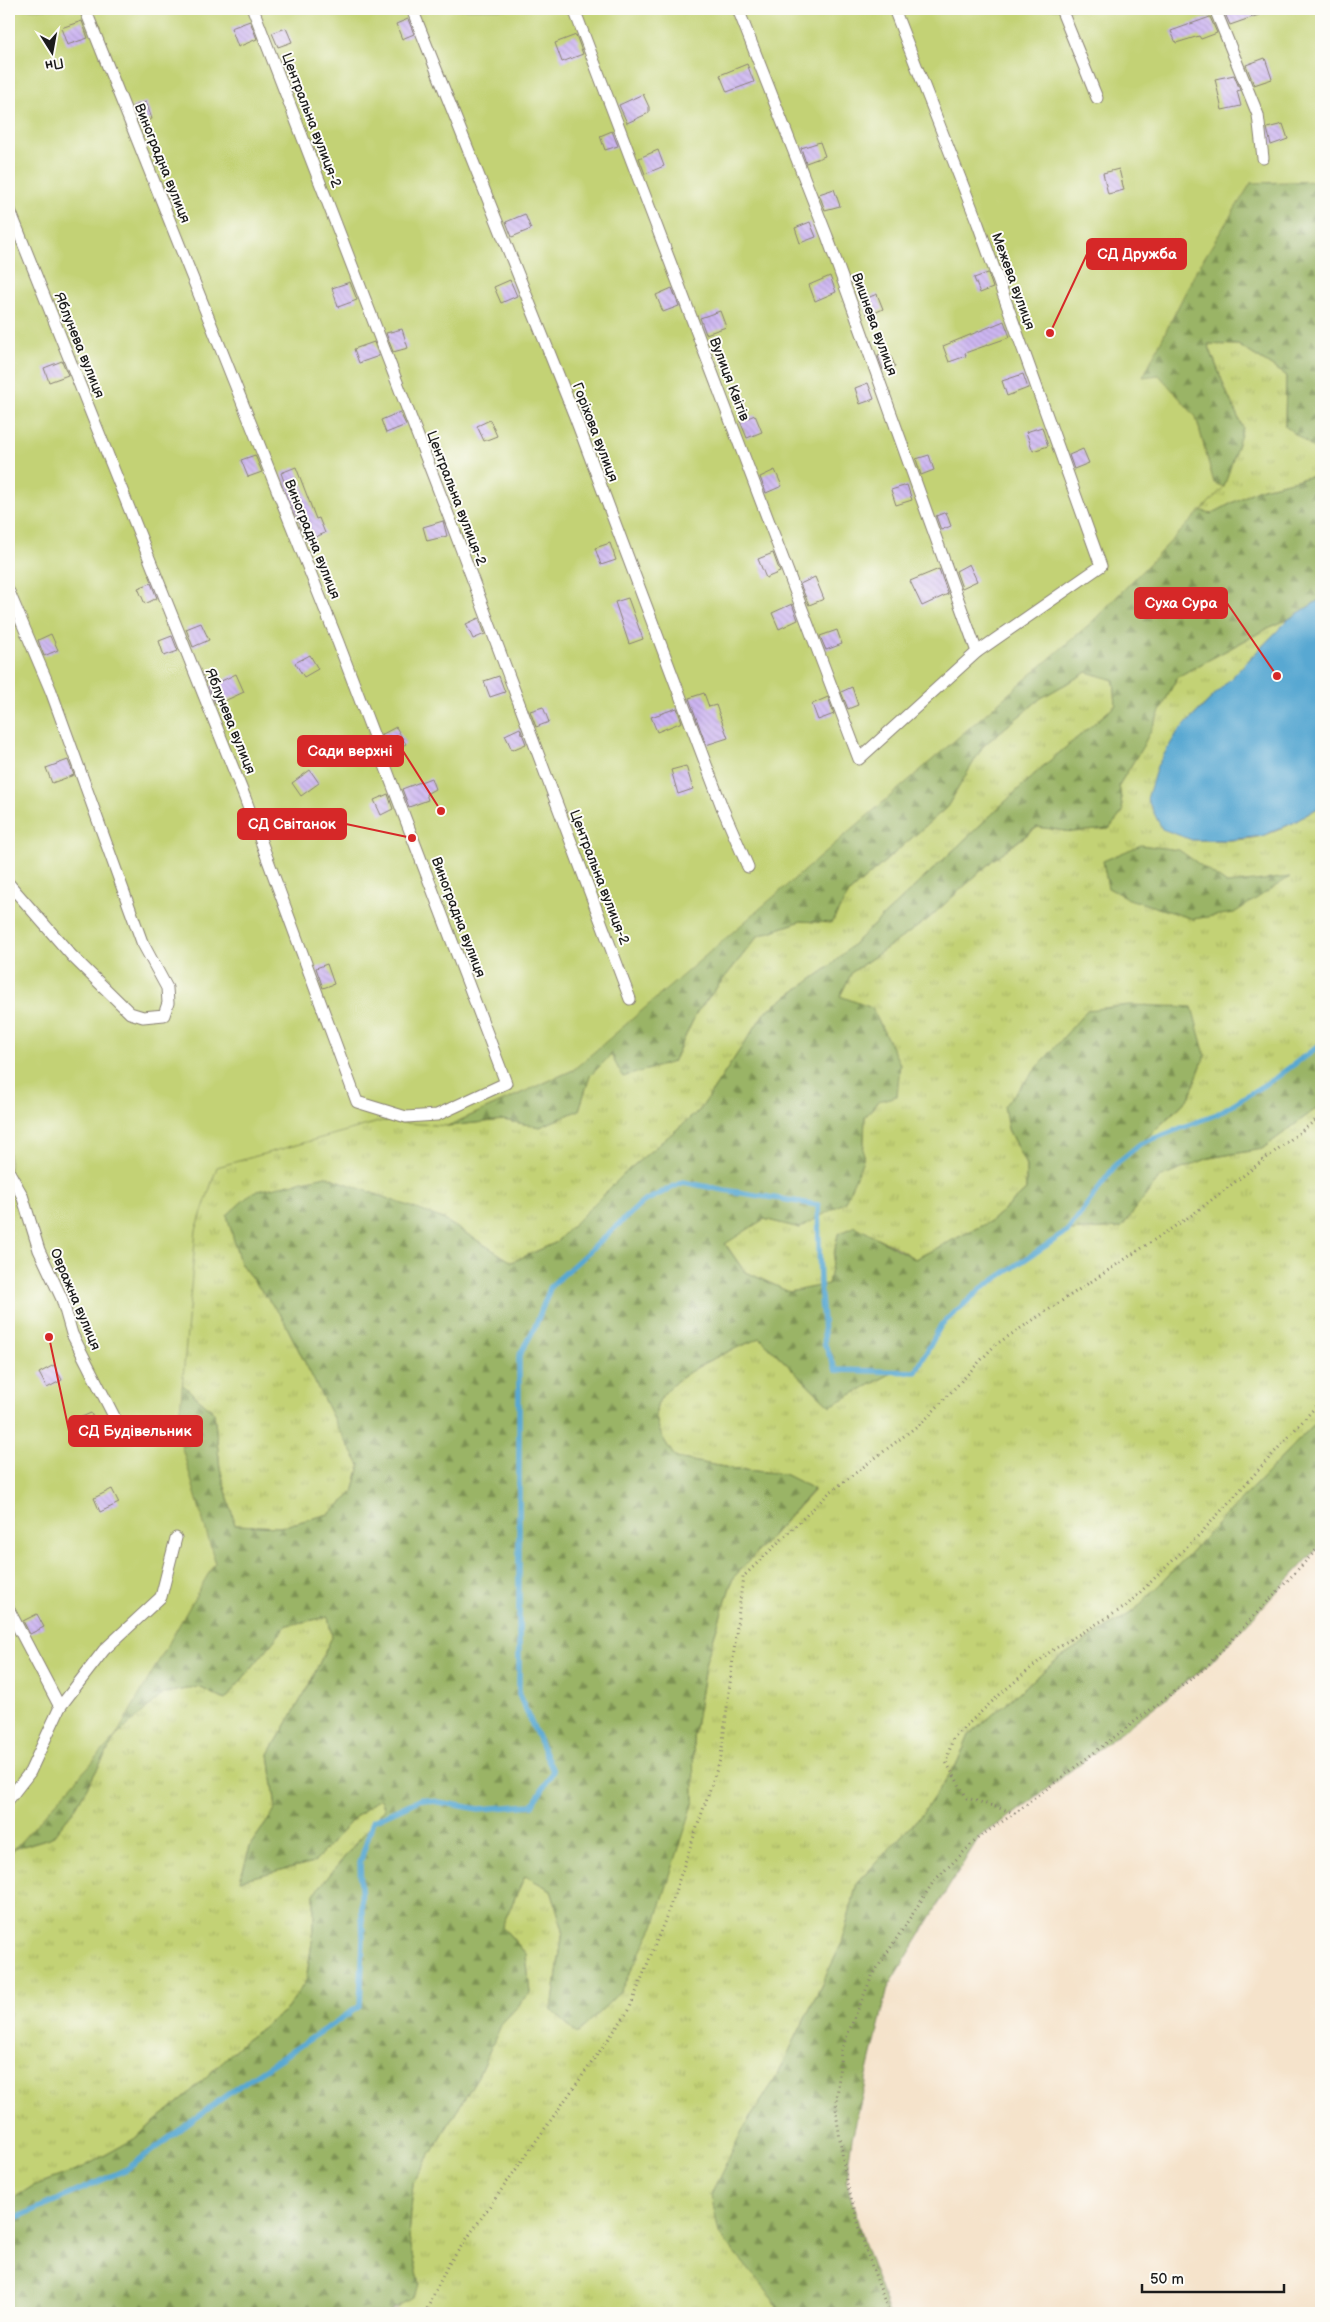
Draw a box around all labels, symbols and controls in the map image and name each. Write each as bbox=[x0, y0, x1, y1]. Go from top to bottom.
north arrow bbox=[28, 28, 78, 78]
street label: Центральна вулиця-2 bbox=[278, 50, 345, 191]
text: Пн bbox=[44, 54, 65, 74]
street label: Виноградна вулиця bbox=[131, 101, 194, 226]
street label: Межева вулиця bbox=[988, 230, 1039, 332]
callout: СД Дружба bbox=[1087, 239, 1186, 269]
text: СД Дружба bbox=[1097, 245, 1177, 264]
street label: Вишнева вулиця bbox=[848, 270, 901, 378]
street label: Яблунева вулиця bbox=[51, 290, 109, 401]
street label: Вулиця Квітів bbox=[706, 335, 753, 424]
street label: Горіхова вулиця bbox=[569, 380, 622, 484]
street label: Центральна вулиця-2 bbox=[423, 428, 490, 569]
street label: Виноградна вулиця bbox=[281, 477, 344, 602]
callout: Суха Сура bbox=[1135, 588, 1227, 618]
text: Суха Сура bbox=[1145, 594, 1217, 613]
street label: Яблунева вулиця bbox=[202, 666, 260, 777]
callout: Сади верхні bbox=[298, 736, 403, 766]
text: Сади верхні bbox=[307, 742, 393, 761]
street label: Центральна вулиця-2 bbox=[566, 807, 633, 948]
callout: СД Світанок bbox=[238, 809, 346, 839]
text: СД Світанок bbox=[248, 815, 337, 834]
street label: Виноградна вулиця bbox=[428, 855, 489, 980]
street label: Овражна вулиця bbox=[46, 1246, 105, 1353]
callout: СД Будівельник bbox=[69, 1416, 202, 1446]
text: СД Будівельник bbox=[78, 1422, 193, 1441]
scale bar bbox=[1142, 2262, 1285, 2294]
text: 50 m bbox=[1150, 2270, 1184, 2289]

